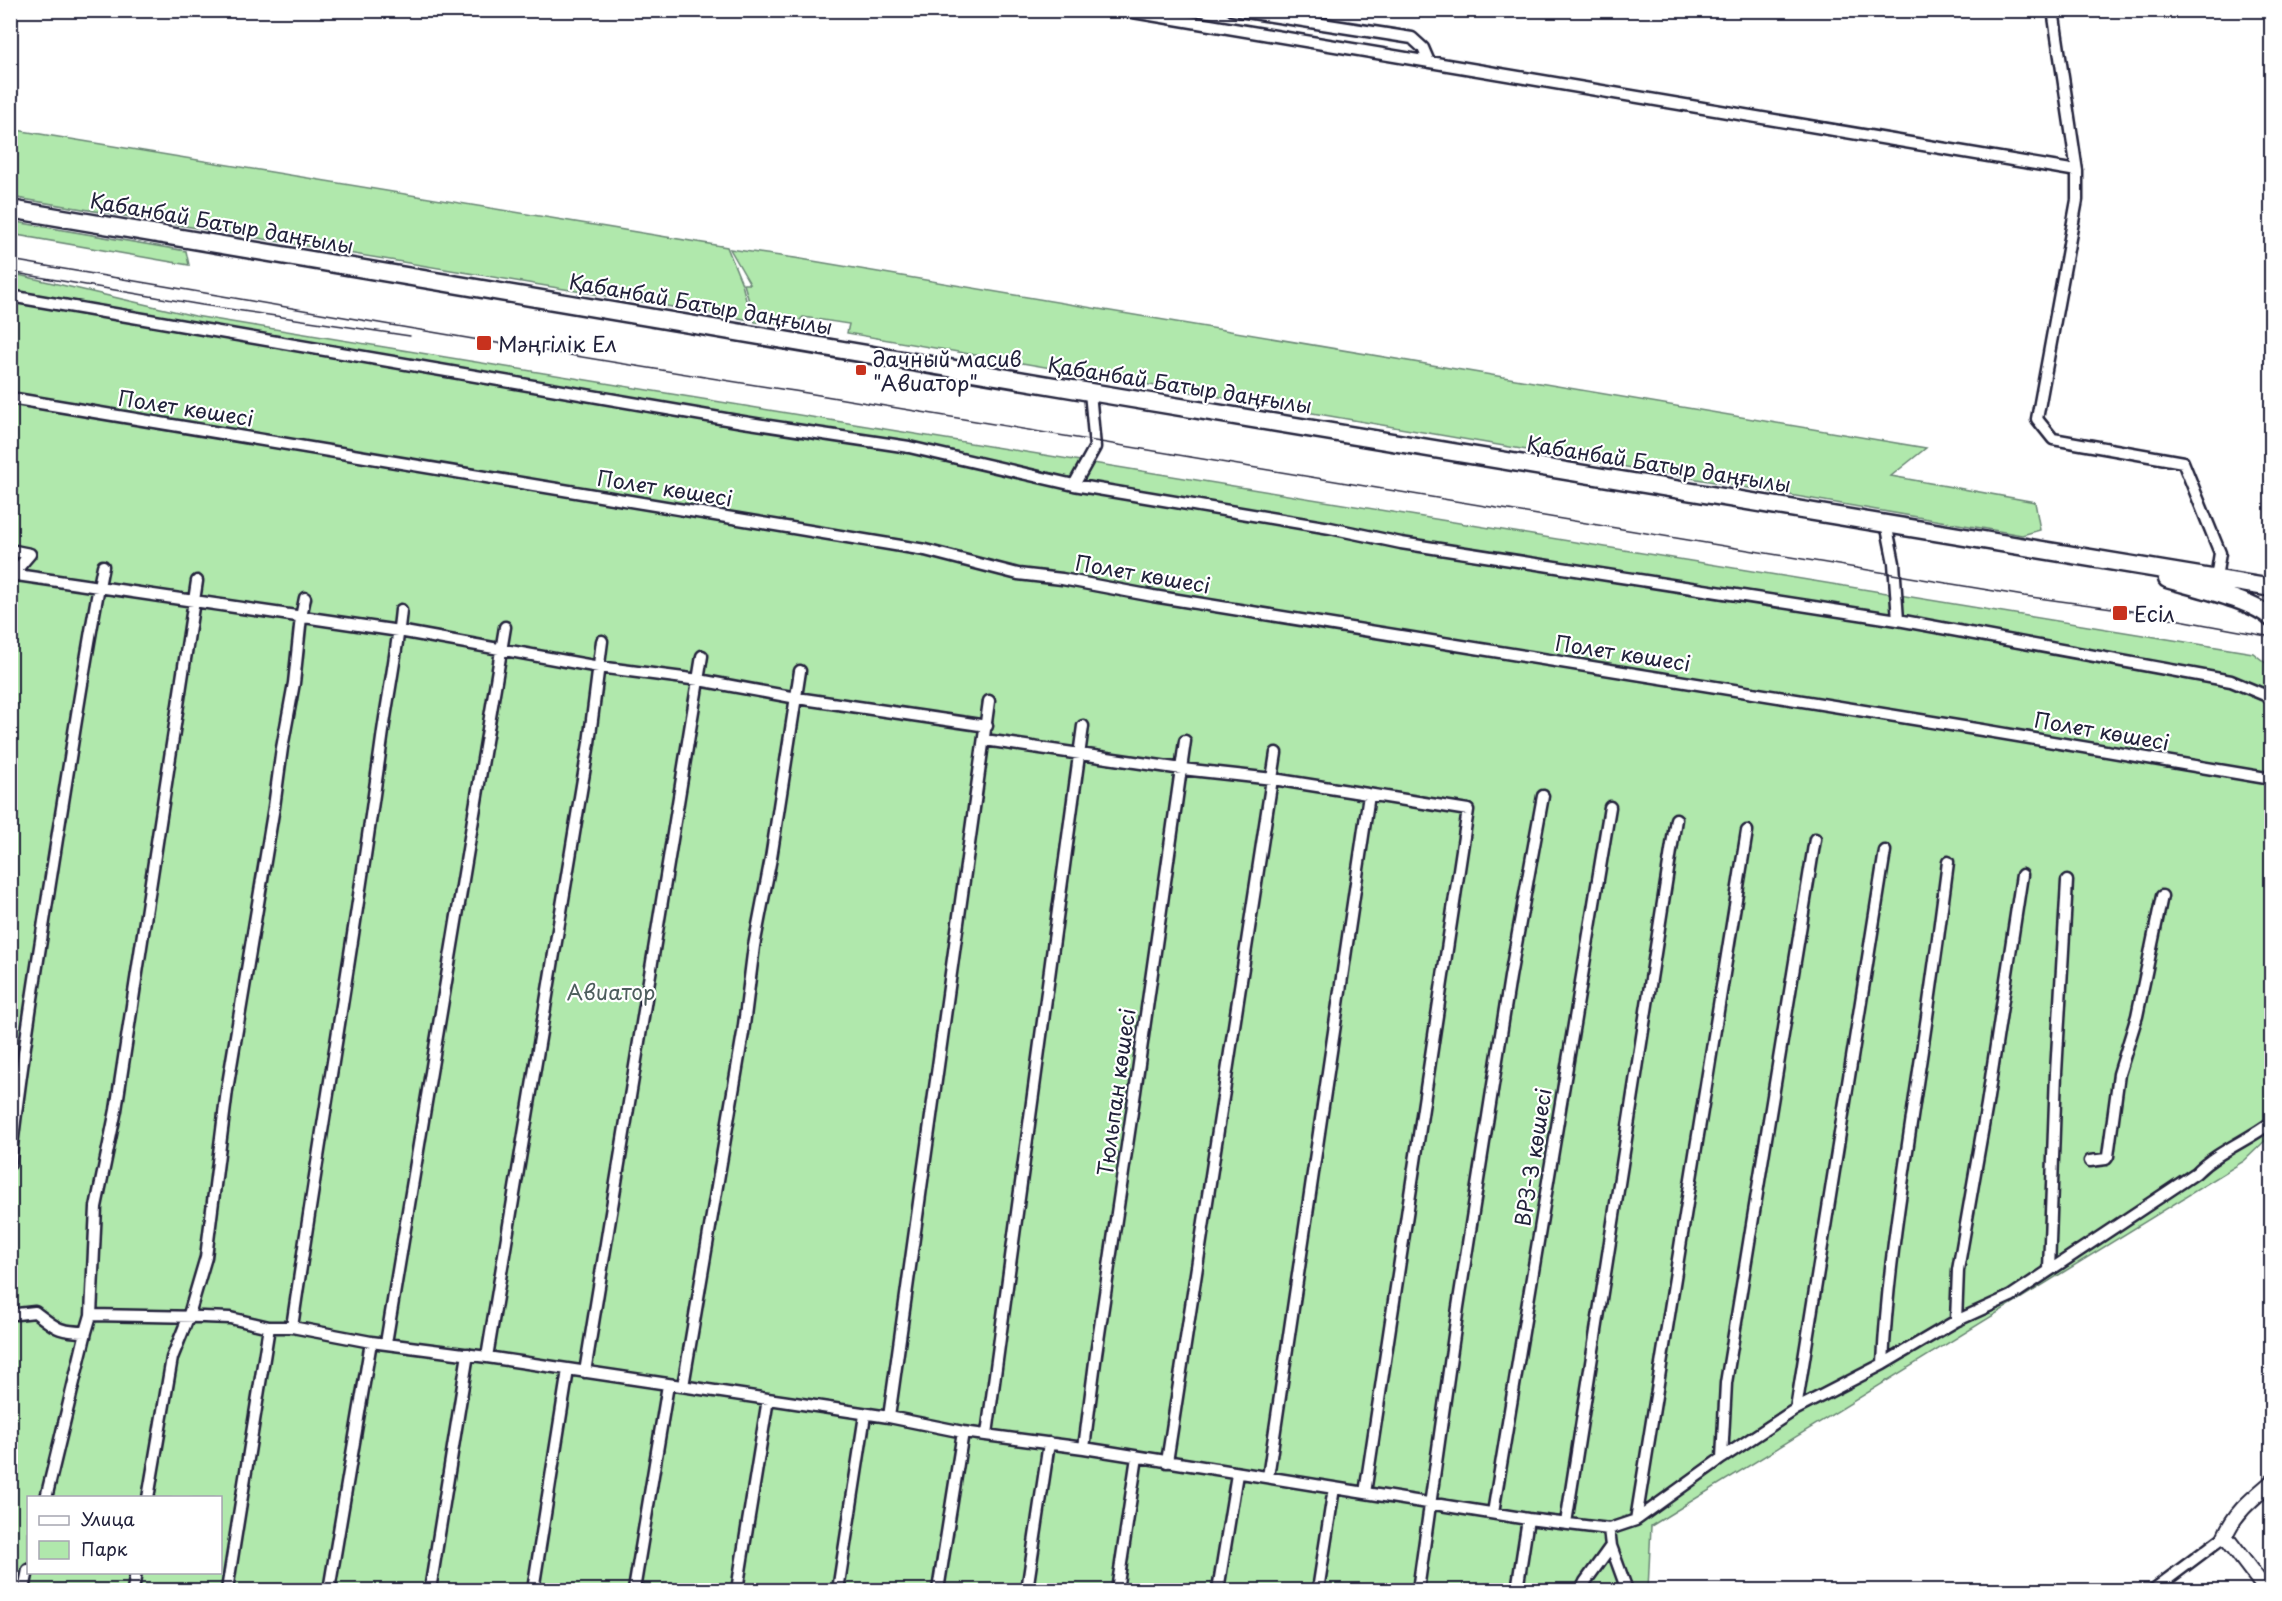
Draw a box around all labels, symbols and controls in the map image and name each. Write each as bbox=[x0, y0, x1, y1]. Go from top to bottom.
street label: Қабанбай Батыр даңғылы bbox=[88, 183, 356, 261]
street label: Қабанбай Батыр даңғылы bbox=[567, 264, 835, 342]
place label: Мәңгілік Ел bbox=[498, 327, 617, 359]
marker: Мәңгілік Ел bbox=[475, 334, 493, 352]
place label: дачный масив "Авиатор" bbox=[873, 342, 1022, 398]
street label: Қабанбай Батыр даңғылы bbox=[1046, 347, 1314, 421]
marker: дачный масив "Авиатор" bbox=[854, 363, 868, 377]
street label: Полет көшесі bbox=[116, 380, 256, 434]
street label: Қабанбай Батыр даңғылы bbox=[1525, 426, 1793, 500]
street label: Полет көшесі bbox=[595, 460, 735, 514]
street label: Полет көшесі bbox=[1073, 545, 1213, 601]
place label: Есіл bbox=[2134, 597, 2175, 629]
marker: Есіл bbox=[2111, 604, 2129, 622]
street label: Полет көшесі bbox=[1553, 625, 1693, 679]
street label: Полет көшесі bbox=[2032, 702, 2172, 758]
park label: Авиатор bbox=[567, 975, 655, 1007]
street label: Тюльпан көшесі bbox=[1087, 1006, 1143, 1178]
street label: ВРЗ-3 көшесі bbox=[1505, 1086, 1559, 1228]
legend bbox=[27, 1496, 222, 1574]
text: Улица bbox=[81, 1505, 135, 1532]
text: Парк bbox=[81, 1535, 128, 1562]

